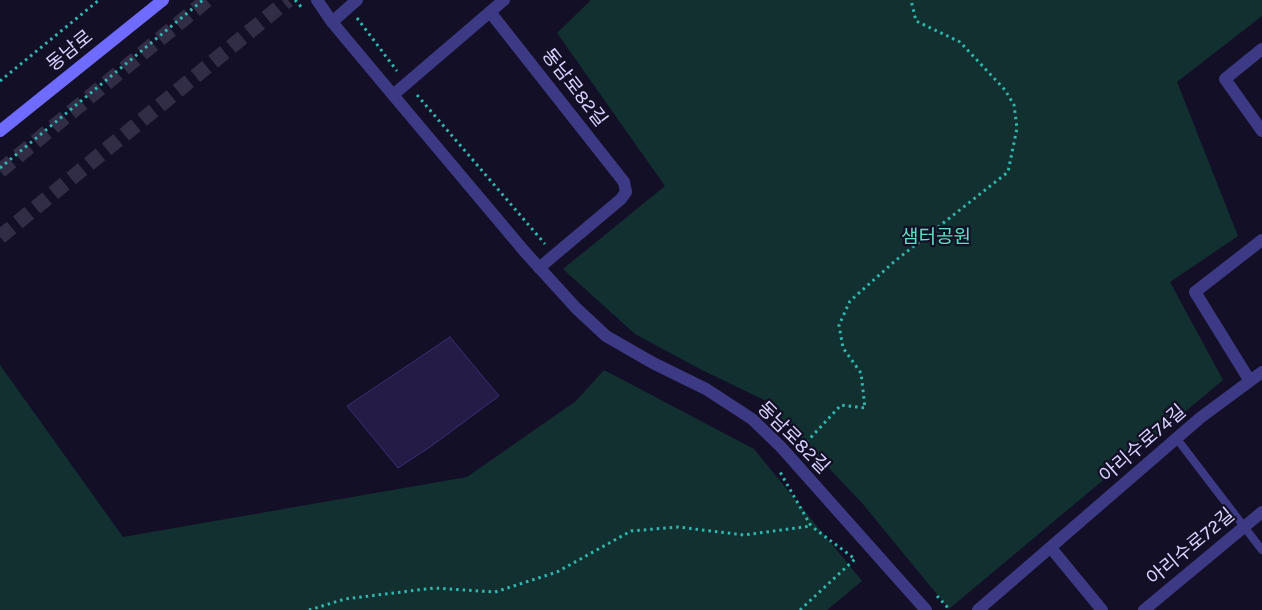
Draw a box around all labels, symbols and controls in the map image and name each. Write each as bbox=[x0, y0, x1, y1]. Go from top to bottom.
street label: 동남로 bbox=[42, 26, 98, 76]
street label: 동남로82길 bbox=[537, 44, 611, 132]
park label: 샘터공원 bbox=[901, 227, 971, 249]
street label: 동남로82길 bbox=[752, 397, 834, 479]
street label: 아리수로74길 bbox=[1095, 400, 1191, 488]
street label: 아리수로72길 bbox=[1143, 504, 1239, 590]

